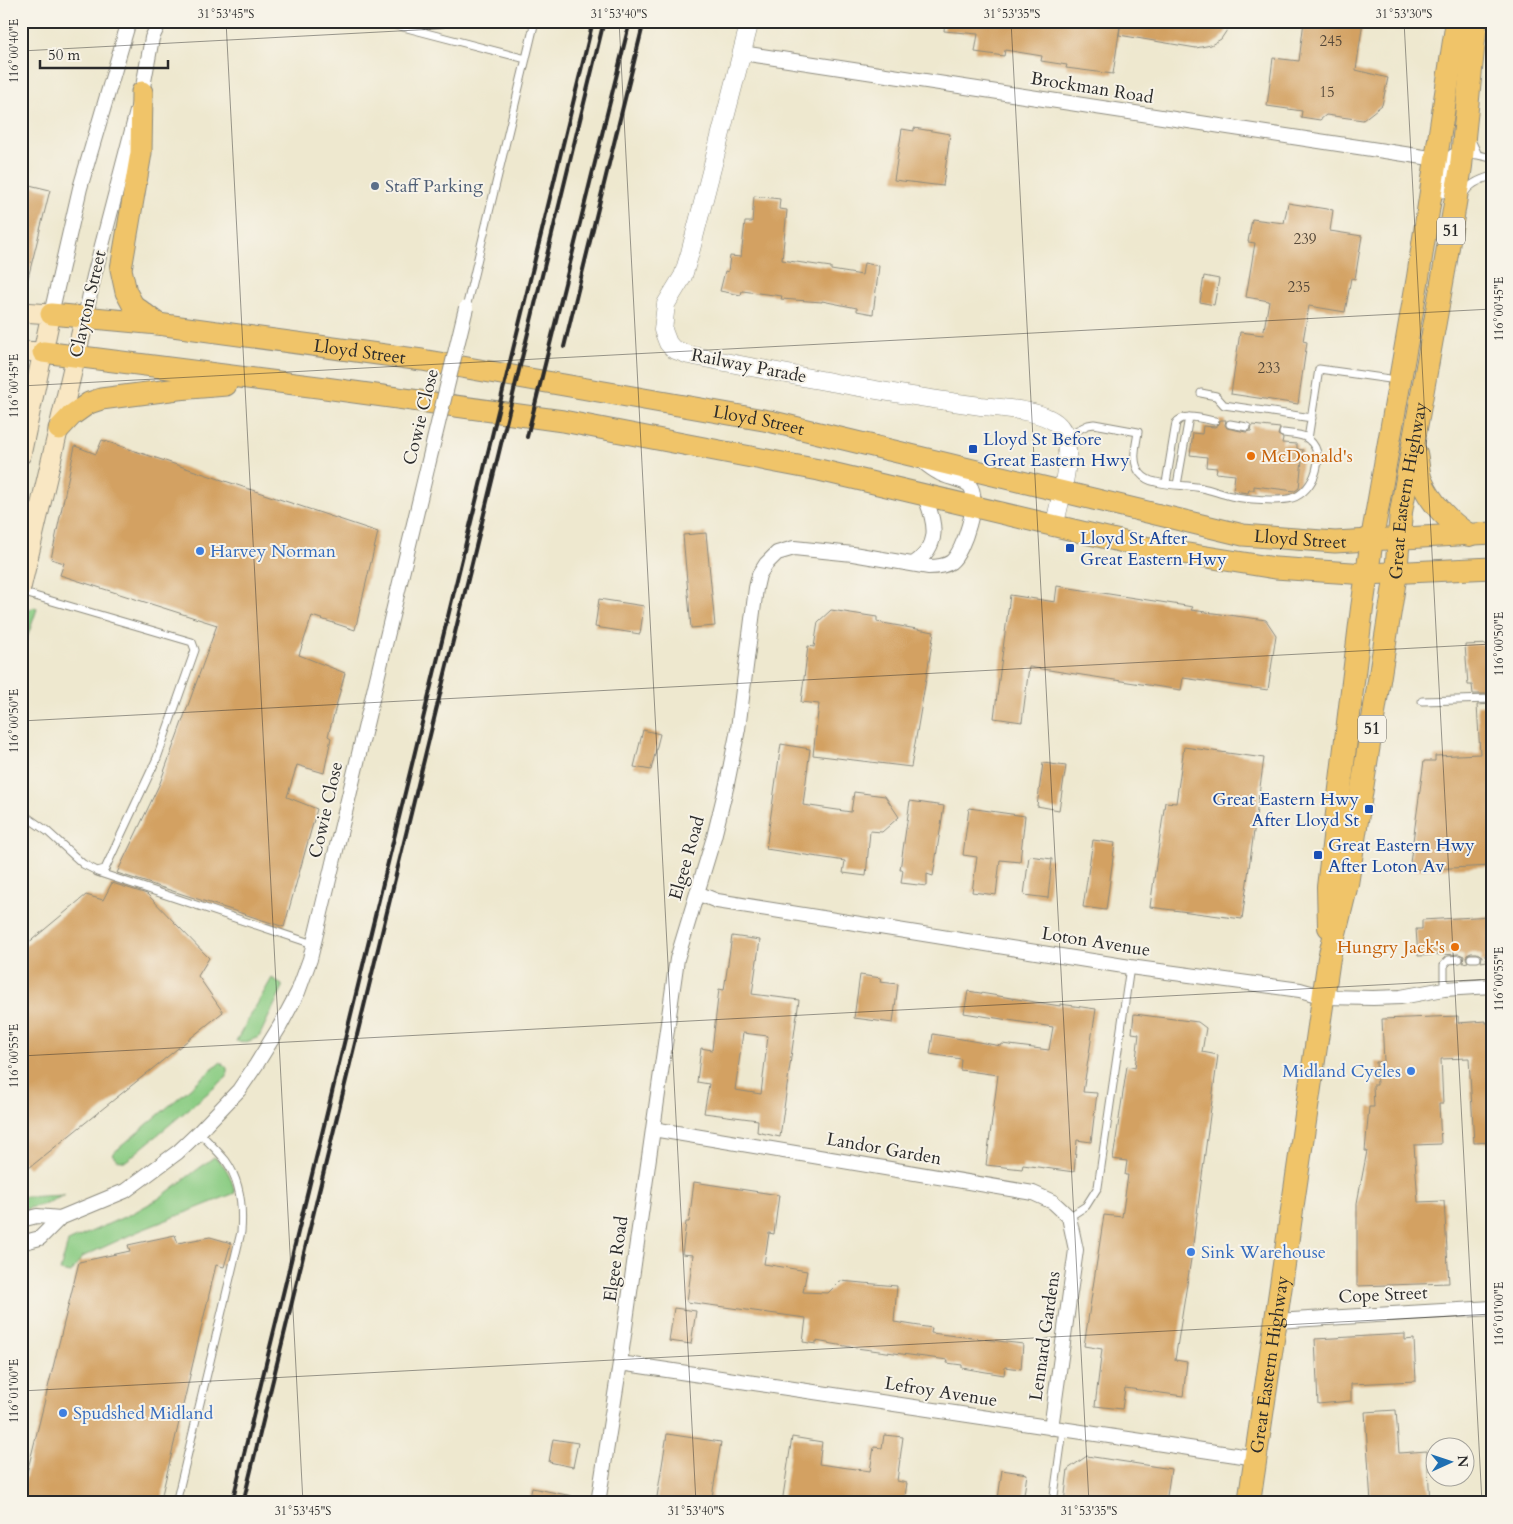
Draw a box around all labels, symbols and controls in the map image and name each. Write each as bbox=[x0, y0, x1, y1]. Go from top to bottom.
text: 31°53'45"S bbox=[198, 6, 254, 22]
text: 31°53'40"S bbox=[591, 6, 647, 22]
text: 31°53'35"S bbox=[984, 6, 1040, 22]
text: 31°53'30"S bbox=[1376, 6, 1432, 22]
text: 116°00'40"E bbox=[6, 19, 22, 83]
house number: 245 bbox=[1319, 31, 1343, 51]
scale bar bbox=[40, 38, 168, 70]
text: 50 m bbox=[48, 45, 80, 65]
street label: Brockman Road bbox=[1029, 66, 1156, 110]
house number: 15 bbox=[1319, 82, 1335, 102]
place label: Staff Parking bbox=[385, 174, 484, 199]
marker: Staff Parking bbox=[369, 180, 381, 192]
road number: 51 bbox=[1437, 218, 1465, 245]
house number: 239 bbox=[1293, 229, 1317, 249]
street label: Clayton Street bbox=[64, 248, 113, 360]
house number: 235 bbox=[1287, 277, 1311, 297]
text: 116°00'45"E bbox=[1491, 277, 1507, 341]
street label: Lloyd Street bbox=[312, 333, 408, 370]
street label: Railway Parade bbox=[689, 343, 809, 389]
text: 116°00'45"E bbox=[6, 354, 22, 418]
house number: 233 bbox=[1257, 358, 1281, 378]
street label: Cowie Close bbox=[397, 366, 445, 468]
street label: Lloyd Street bbox=[711, 399, 807, 442]
street label: Great Eastern Highway bbox=[1383, 399, 1433, 581]
place label: Lloyd St Before Great Eastern Hwy bbox=[983, 427, 1130, 473]
marker: Lloyd St Before Great Eastern Hwy bbox=[967, 443, 979, 455]
place label: McDonald's bbox=[1261, 444, 1353, 469]
marker: McDonald's bbox=[1245, 450, 1257, 462]
street label: Lloyd Street bbox=[1253, 523, 1347, 555]
place label: Lloyd St After Great Eastern Hwy bbox=[1080, 526, 1227, 572]
place label: Harvey Norman bbox=[210, 539, 337, 564]
marker: Lloyd St After Great Eastern Hwy bbox=[1064, 542, 1076, 554]
marker: Harvey Norman bbox=[194, 545, 206, 557]
text: 116°00'50"E bbox=[1491, 612, 1507, 676]
text: 116°00'50"E bbox=[6, 689, 22, 753]
road number: 51 bbox=[1358, 716, 1386, 742]
street label: Cowie Close bbox=[303, 759, 349, 861]
place label: Great Eastern Hwy After Lloyd St bbox=[1212, 787, 1359, 833]
marker: Great Eastern Hwy After Lloyd St bbox=[1363, 803, 1375, 815]
street label: Elgee Road bbox=[663, 813, 711, 903]
place label: Great Eastern Hwy After Loton Av bbox=[1328, 833, 1475, 879]
marker: Great Eastern Hwy After Loton Av bbox=[1312, 849, 1324, 861]
street label: Loton Avenue bbox=[1040, 921, 1152, 963]
place label: Hungry Jack's bbox=[1337, 935, 1445, 960]
marker: Hungry Jack's bbox=[1449, 941, 1461, 953]
text: 116°00'55"E bbox=[1491, 947, 1507, 1011]
text: 116°00'55"E bbox=[6, 1024, 22, 1088]
place label: Midland Cycles bbox=[1282, 1059, 1401, 1084]
marker: Midland Cycles bbox=[1405, 1065, 1417, 1077]
street label: Landor Garden bbox=[825, 1127, 944, 1172]
street label: Elgee Road bbox=[598, 1214, 634, 1304]
place label: Sink Warehouse bbox=[1201, 1240, 1326, 1265]
marker: Sink Warehouse bbox=[1185, 1246, 1197, 1258]
street label: Lennard Gardens bbox=[1024, 1269, 1066, 1403]
street label: Great Eastern Highway bbox=[1244, 1273, 1295, 1455]
street label: Cope Street bbox=[1338, 1280, 1429, 1310]
text: 116°01'00"E bbox=[1491, 1282, 1507, 1346]
text: 116°01'00"E bbox=[6, 1359, 22, 1423]
street label: Lefroy Avenue bbox=[883, 1371, 999, 1413]
place label: Spudshed Midland bbox=[73, 1401, 214, 1426]
marker: Spudshed Midland bbox=[57, 1407, 69, 1419]
north arrow bbox=[1426, 1436, 1476, 1486]
text: N bbox=[1453, 1455, 1472, 1468]
text: 31°53'45"S bbox=[275, 1503, 331, 1519]
text: 31°53'40"S bbox=[668, 1503, 724, 1519]
text: 31°53'35"S bbox=[1061, 1503, 1117, 1519]

